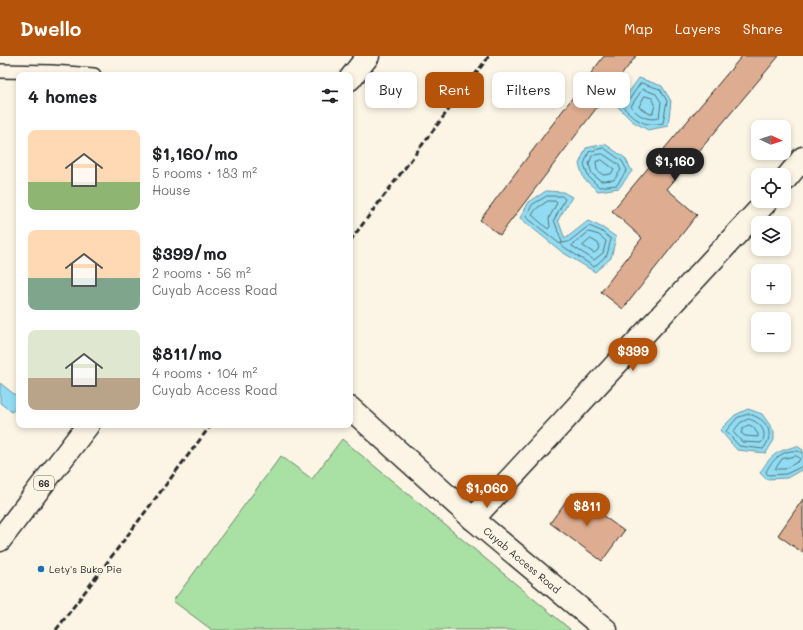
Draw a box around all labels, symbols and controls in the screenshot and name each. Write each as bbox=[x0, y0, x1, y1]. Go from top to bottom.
text: Dwello bbox=[20, 16, 81, 41]
text: Map bbox=[624, 19, 653, 38]
text: Layers bbox=[675, 19, 721, 38]
text: Share bbox=[743, 19, 783, 38]
chip: Buy bbox=[365, 72, 417, 108]
chip: Rent bbox=[425, 72, 484, 108]
chip: Filters bbox=[492, 72, 565, 108]
chip: New bbox=[573, 72, 630, 108]
text: 4 homes bbox=[28, 85, 97, 107]
icon: filters bbox=[319, 85, 341, 107]
north arrow bbox=[751, 120, 791, 160]
map controls bbox=[751, 120, 791, 352]
text: $1,160/mo bbox=[152, 142, 238, 164]
icon: home bbox=[60, 146, 108, 194]
pin: $1,160 bbox=[642, 148, 708, 182]
text: $1,160 bbox=[655, 152, 695, 169]
text: 5 rooms · 183 m² bbox=[152, 164, 257, 181]
button: locate bbox=[751, 168, 791, 208]
text: House bbox=[152, 181, 190, 198]
button: layers bbox=[751, 216, 791, 256]
text: $399/mo bbox=[152, 242, 227, 264]
icon: home bbox=[60, 246, 108, 294]
text: 2 rooms · 56 m² bbox=[152, 264, 251, 281]
button: + bbox=[751, 264, 791, 304]
text: Cuyab Access Road bbox=[152, 281, 277, 298]
button: − bbox=[751, 312, 791, 352]
pin: $399 bbox=[609, 338, 657, 372]
text: $811/mo bbox=[152, 342, 222, 364]
text: $399 bbox=[617, 342, 649, 359]
icon: home bbox=[60, 346, 108, 394]
text: 4 rooms · 104 m² bbox=[152, 364, 257, 381]
text: Cuyab Access Road bbox=[152, 381, 277, 398]
pin: $1,060 bbox=[454, 475, 520, 509]
road number: 66 bbox=[34, 476, 54, 490]
text: $1,060 bbox=[466, 479, 508, 496]
pin: $811 bbox=[563, 493, 611, 527]
text: $811 bbox=[573, 497, 601, 514]
street label: Cuyab Access Road bbox=[481, 524, 563, 596]
place label: Lety's Buko Pie bbox=[49, 562, 122, 576]
marker: Lety's Buko Pie bbox=[36, 564, 46, 574]

